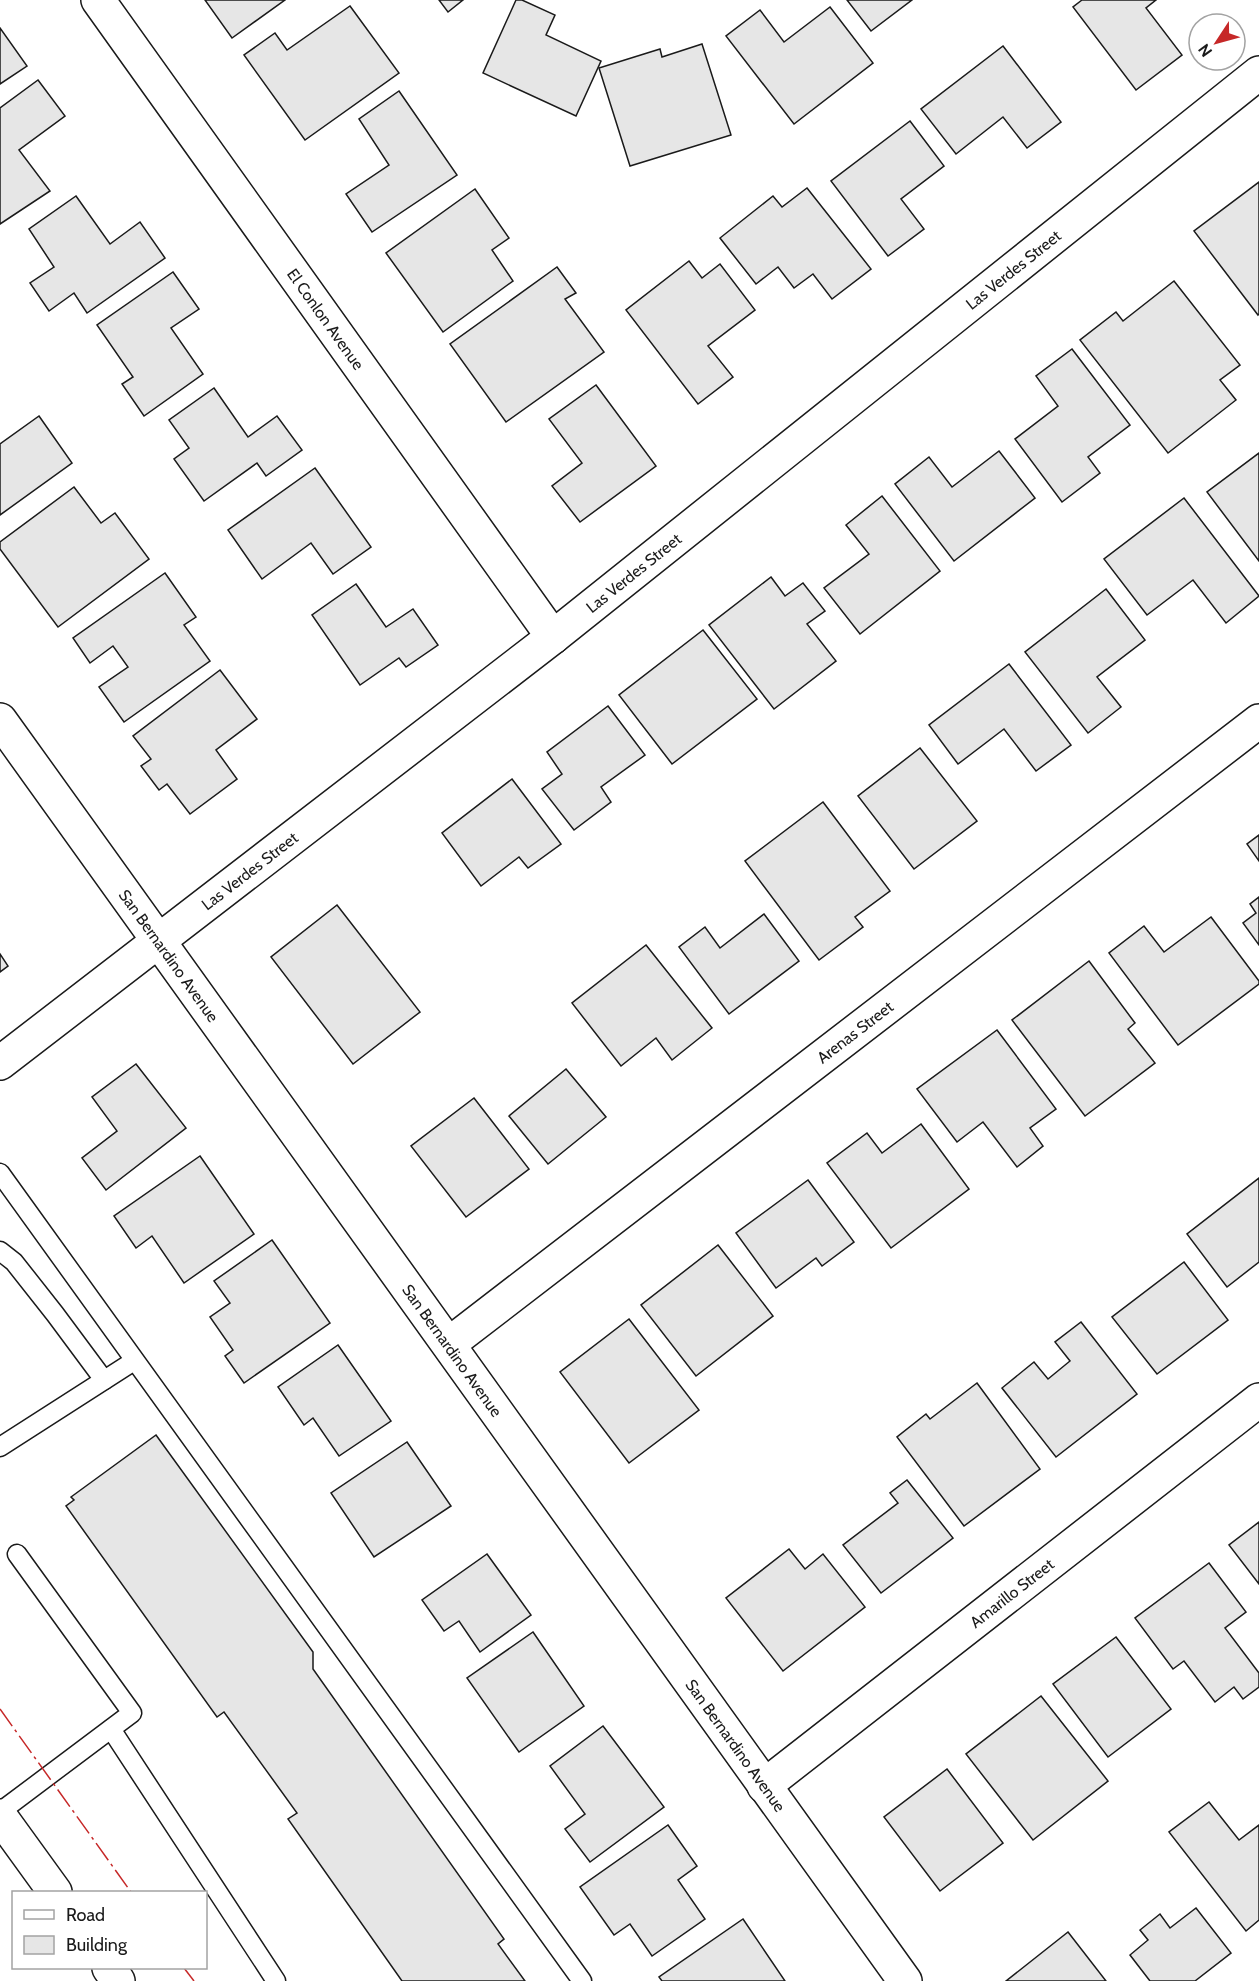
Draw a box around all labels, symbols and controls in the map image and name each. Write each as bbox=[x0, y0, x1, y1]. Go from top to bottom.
north arrow bbox=[1187, 12, 1247, 72]
text: N bbox=[1194, 40, 1216, 61]
street label: Las Verdes Street bbox=[962, 225, 1065, 313]
street label: El Conlon Avenue bbox=[283, 265, 368, 373]
street label: Las Verdes Street bbox=[582, 529, 685, 616]
street label: Las Verdes Street bbox=[198, 827, 302, 914]
street label: San Bernardino Avenue bbox=[115, 886, 223, 1025]
street label: Arenas Street bbox=[813, 996, 897, 1067]
street label: San Bernardino Avenue bbox=[399, 1281, 506, 1420]
street label: Amarillo Street bbox=[966, 1554, 1058, 1632]
street label: San Bernardino Avenue bbox=[682, 1675, 790, 1815]
legend bbox=[12, 1891, 207, 1969]
text: Road bbox=[66, 1904, 105, 1926]
text: Building bbox=[66, 1934, 128, 1956]

